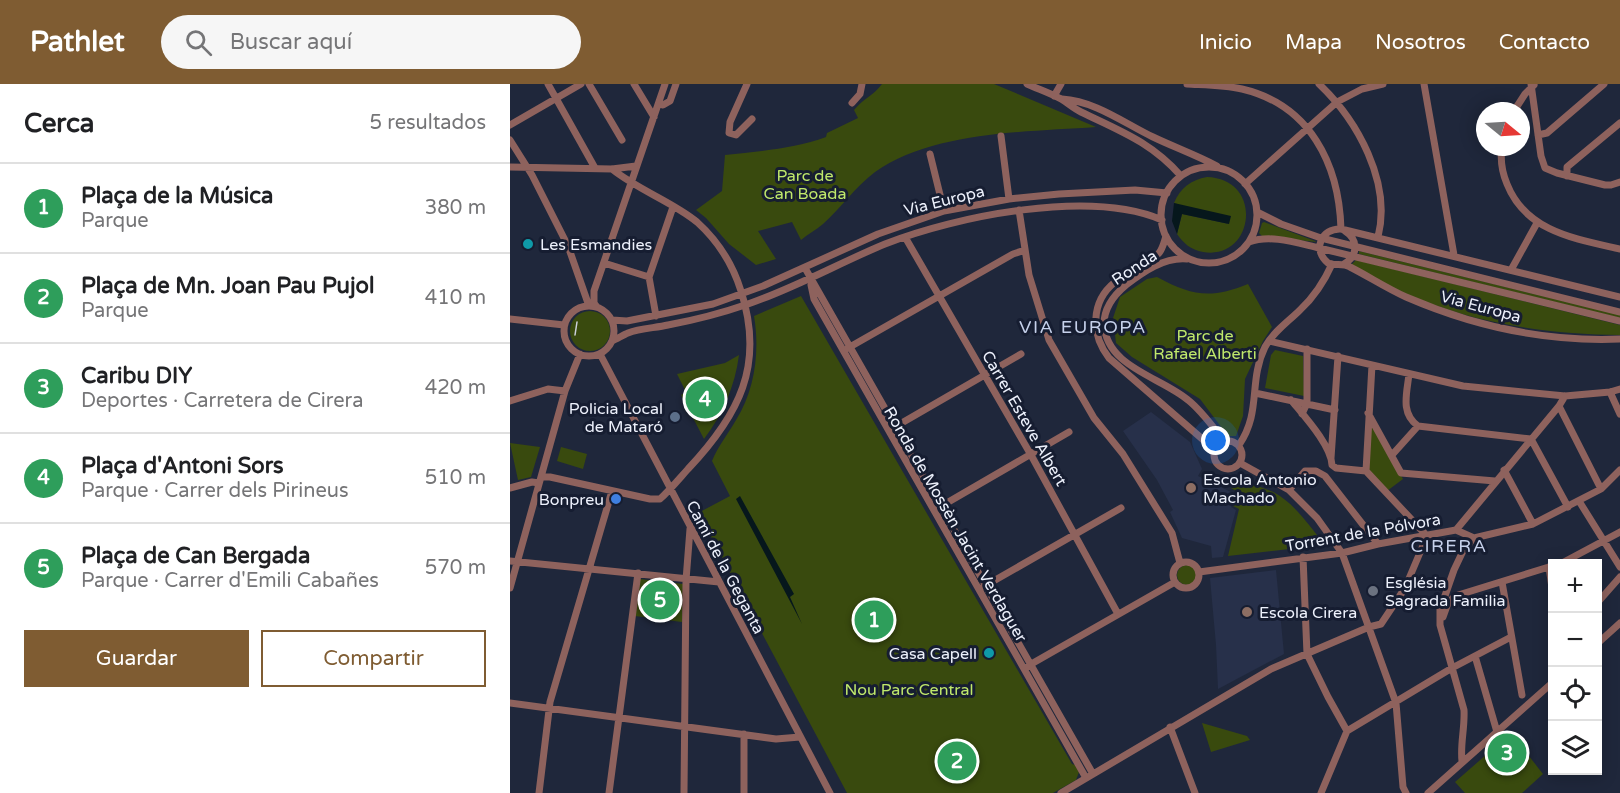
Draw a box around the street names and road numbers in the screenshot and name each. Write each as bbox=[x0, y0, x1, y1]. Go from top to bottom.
street label: Via Europa bbox=[902, 181, 987, 221]
street label: Ronda bbox=[1108, 246, 1161, 290]
street label: Via Europa bbox=[1438, 287, 1523, 327]
street label: Carrer Esteve Albert bbox=[977, 347, 1071, 490]
street label: Ronda de Mossèn Jacint Verdaguer bbox=[879, 403, 1031, 647]
street label: Camí de la Geganta bbox=[681, 497, 769, 638]
street label: Torrent de la Pólvora bbox=[1284, 509, 1442, 556]

